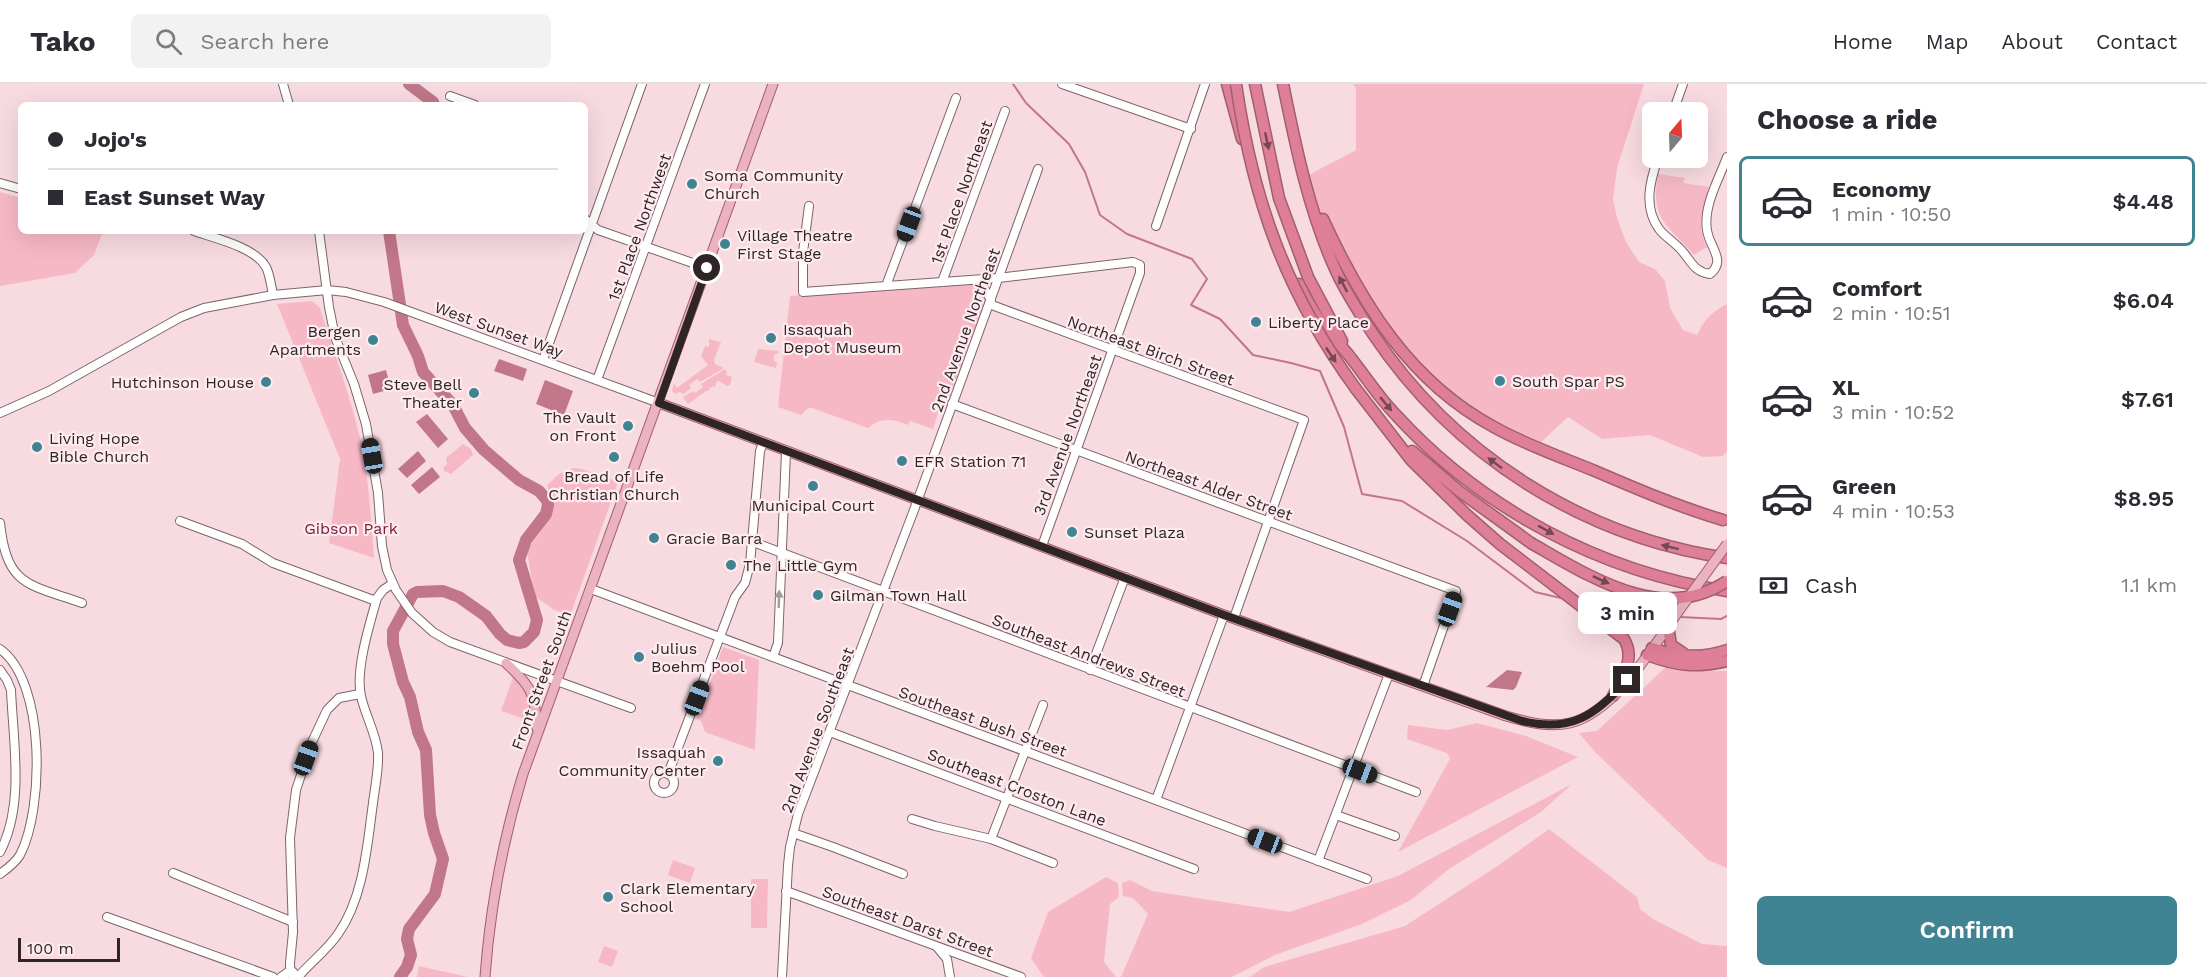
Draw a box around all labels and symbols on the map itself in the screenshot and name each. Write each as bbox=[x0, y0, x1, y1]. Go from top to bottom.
north arrow bbox=[1642, 102, 1708, 168]
street label: 1st Place Northeast bbox=[927, 117, 996, 267]
one-way arrow bbox=[1263, 132, 1272, 151]
street label: 1st Place Northwest bbox=[604, 151, 675, 303]
place label: Soma Community Church bbox=[704, 166, 844, 203]
marker: Soma Community Church bbox=[685, 177, 699, 191]
car bbox=[894, 204, 924, 244]
place label: Village Theatre First Stage bbox=[737, 226, 853, 263]
marker: Village Theatre First Stage bbox=[718, 237, 732, 251]
street label: 2nd Avenue Northeast bbox=[927, 245, 1004, 415]
route start bbox=[693, 254, 720, 281]
one-way arrow bbox=[1338, 275, 1348, 292]
street label: West Sunset Way bbox=[432, 297, 566, 362]
street label: Northeast Birch Street bbox=[1065, 311, 1237, 390]
place label: Liberty Place bbox=[1268, 313, 1369, 332]
marker: Liberty Place bbox=[1249, 315, 1263, 329]
place label: Issaquah Depot Museum bbox=[783, 320, 902, 357]
place label: Bergen Apartments bbox=[269, 322, 361, 359]
marker: Issaquah Depot Museum bbox=[764, 331, 778, 345]
marker: Bergen Apartments bbox=[366, 333, 380, 347]
one-way arrow bbox=[1325, 346, 1337, 362]
street label: 3rd Avenue Northeast bbox=[1030, 352, 1106, 518]
place label: South Spar PS bbox=[1512, 372, 1625, 391]
place label: Hutchinson House bbox=[111, 373, 254, 392]
marker: South Spar PS bbox=[1493, 374, 1507, 388]
marker: Hutchinson House bbox=[259, 375, 273, 389]
place label: Steve Bell Theater bbox=[384, 375, 462, 412]
marker: Steve Bell Theater bbox=[467, 386, 481, 400]
one-way arrow bbox=[1379, 396, 1392, 411]
place label: The Vault on Front bbox=[543, 408, 616, 445]
marker: The Vault on Front bbox=[621, 419, 635, 433]
place label: Living Hope Bible Church bbox=[49, 429, 149, 466]
car bbox=[360, 437, 384, 475]
marker: Living Hope Bible Church bbox=[30, 440, 44, 454]
street label: Northeast Alder Street bbox=[1123, 446, 1295, 525]
marker: Bread of Life Christian Church bbox=[607, 450, 621, 464]
place label: EFR Station 71 bbox=[914, 452, 1026, 471]
marker: EFR Station 71 bbox=[895, 454, 909, 468]
one-way arrow bbox=[1488, 457, 1503, 469]
place label: Bread of Life Christian Church bbox=[548, 467, 680, 504]
marker: Municipal Court bbox=[806, 479, 820, 493]
place label: Municipal Court bbox=[752, 496, 875, 515]
park label: Gibson Park bbox=[304, 519, 398, 538]
place label: Sunset Plaza bbox=[1084, 523, 1185, 542]
marker: Sunset Plaza bbox=[1065, 525, 1079, 539]
one-way arrow bbox=[1537, 525, 1554, 535]
place label: Gracie Barra bbox=[666, 529, 762, 548]
marker: Gracie Barra bbox=[647, 531, 661, 545]
one-way arrow bbox=[1661, 542, 1679, 551]
place label: The Little Gym bbox=[743, 556, 858, 575]
marker: The Little Gym bbox=[724, 558, 738, 572]
one-way arrow bbox=[1593, 575, 1610, 584]
place label: Gilman Town Hall bbox=[830, 586, 967, 605]
marker: Gilman Town Hall bbox=[811, 588, 825, 602]
car bbox=[1435, 589, 1465, 629]
one-way arrow bbox=[775, 590, 784, 609]
callout: 3 min bbox=[1578, 593, 1676, 635]
street label: Front Street South bbox=[507, 608, 576, 752]
street label: Southeast Andrews Street bbox=[989, 610, 1188, 701]
place label: Julius Boehm Pool bbox=[651, 639, 745, 676]
street label: 2nd Avenue Southeast bbox=[777, 644, 858, 816]
marker: Julius Boehm Pool bbox=[632, 650, 646, 664]
route end bbox=[1613, 666, 1640, 693]
car bbox=[682, 678, 712, 718]
street label: Southeast Bush Street bbox=[896, 682, 1070, 761]
car bbox=[291, 738, 321, 778]
place label: Issaquah Community Center bbox=[558, 743, 706, 780]
street label: Southeast Croston Lane bbox=[925, 745, 1109, 830]
marker: Issaquah Community Center bbox=[711, 754, 725, 768]
car bbox=[1340, 756, 1380, 786]
car bbox=[1245, 826, 1285, 856]
place label: Clark Elementary School bbox=[620, 879, 756, 916]
street label: Southeast Darst Street bbox=[820, 882, 996, 961]
marker: Clark Elementary School bbox=[601, 890, 615, 904]
scale bar bbox=[18, 935, 120, 962]

